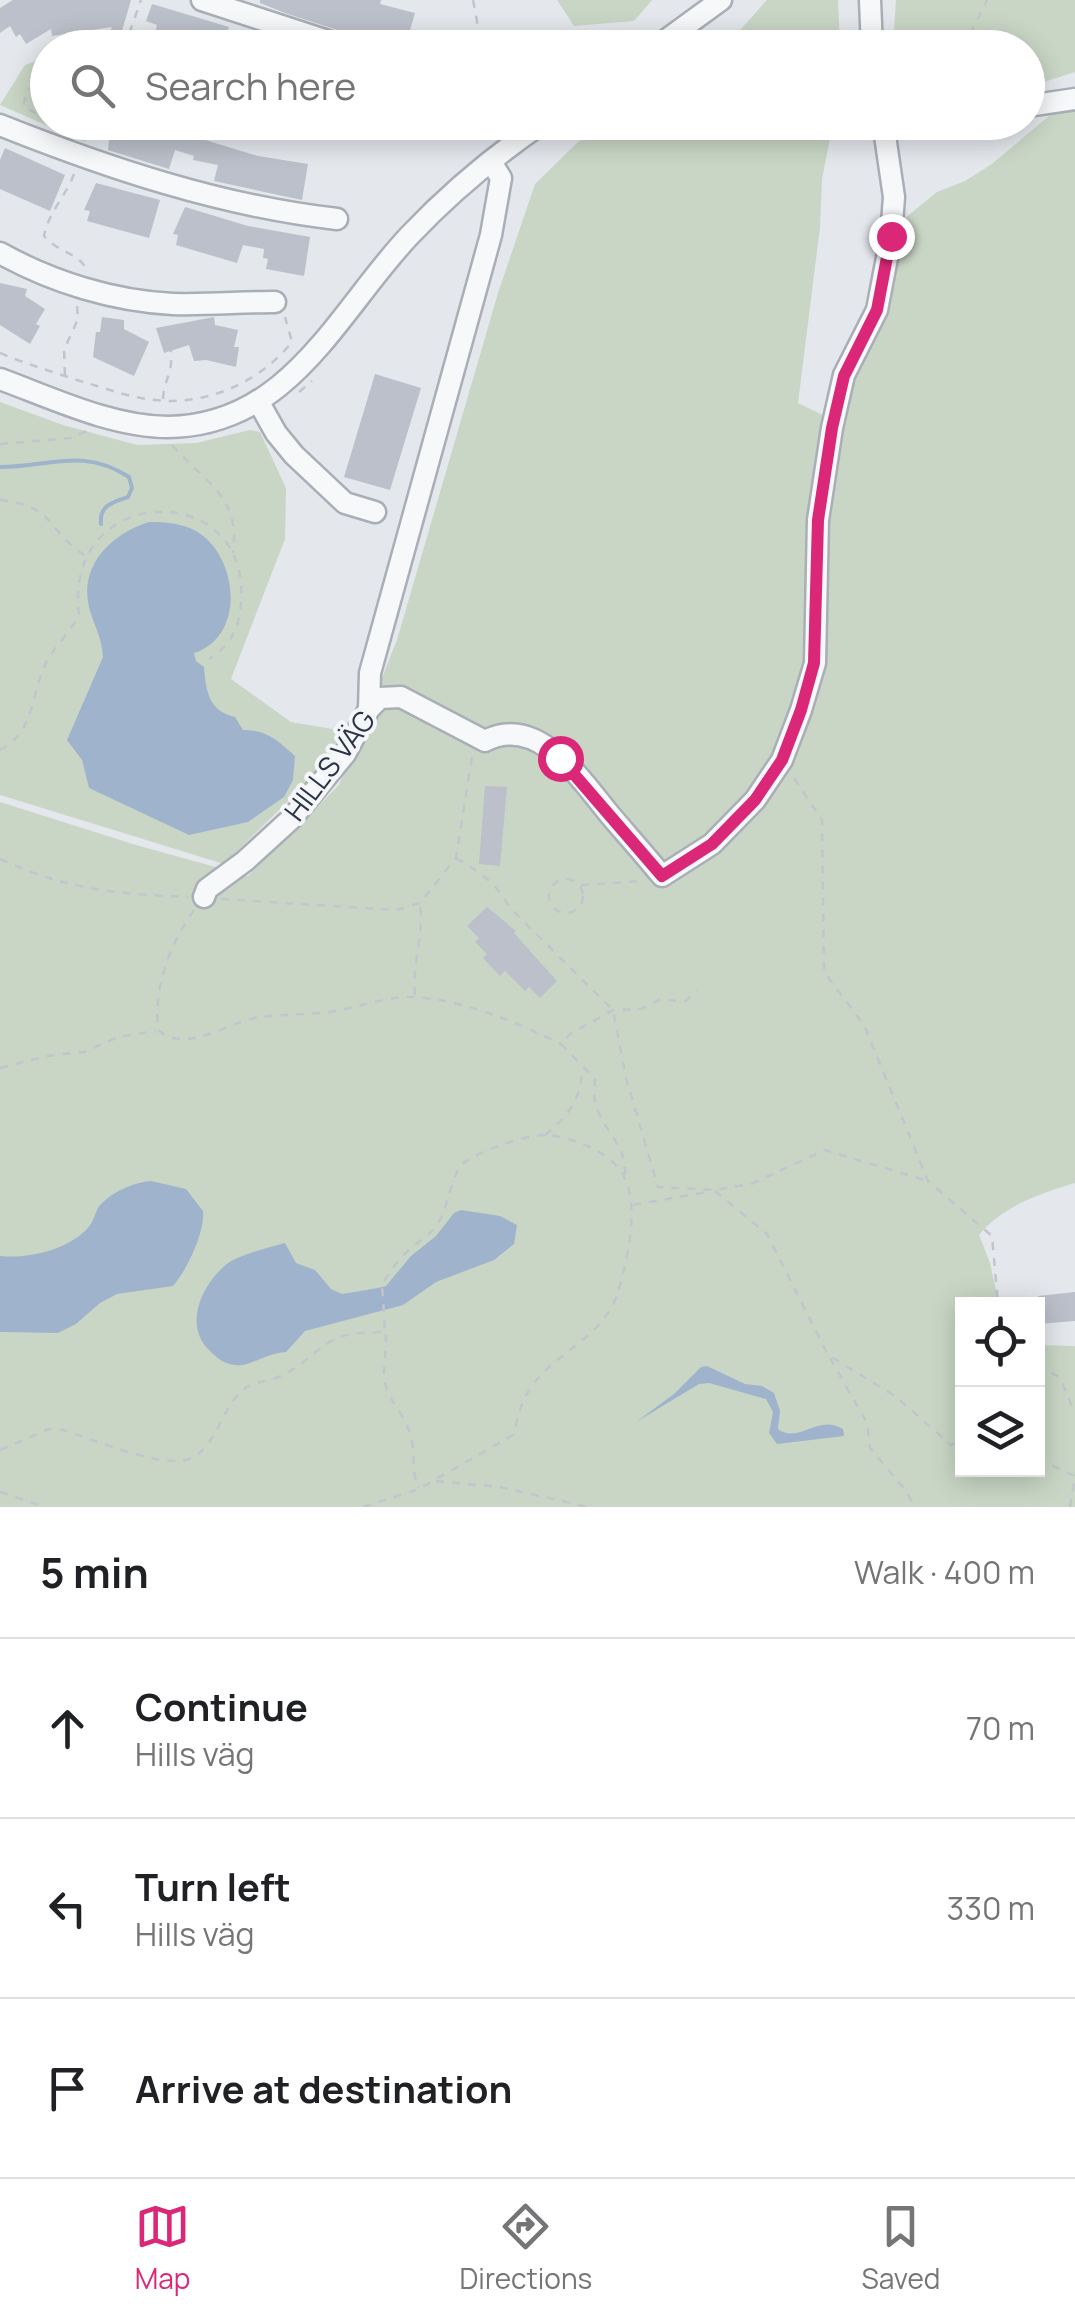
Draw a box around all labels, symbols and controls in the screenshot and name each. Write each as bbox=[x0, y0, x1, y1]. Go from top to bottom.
search box bbox=[30, 30, 1045, 140]
icon: search bbox=[65, 58, 120, 113]
text: Search here bbox=[145, 59, 356, 111]
route end bbox=[869, 214, 915, 260]
street label: HILLS VÄG bbox=[275, 702, 383, 828]
route start bbox=[538, 736, 584, 782]
map controls bbox=[955, 1297, 1045, 1477]
button: locate bbox=[955, 1297, 1045, 1387]
button: layers bbox=[955, 1387, 1045, 1477]
text: 5 min bbox=[40, 1543, 149, 1601]
text: Walk · 400 m bbox=[854, 1550, 1035, 1594]
text: Continue bbox=[135, 1680, 308, 1732]
icon: ahead bbox=[40, 1701, 95, 1756]
text: 70 m bbox=[966, 1706, 1035, 1750]
text: Hills väg bbox=[135, 1732, 255, 1776]
text: Turn left bbox=[135, 1860, 291, 1912]
icon: left bbox=[40, 1881, 95, 1936]
text: 330 m bbox=[947, 1886, 1035, 1930]
text: Hills väg bbox=[135, 1912, 255, 1956]
icon: arrive bbox=[40, 2061, 95, 2116]
text: Arrive at destination bbox=[135, 2062, 512, 2114]
tab: Map bbox=[135, 2199, 190, 2297]
tab: Directions bbox=[460, 2199, 592, 2297]
tab: Saved bbox=[861, 2199, 940, 2297]

